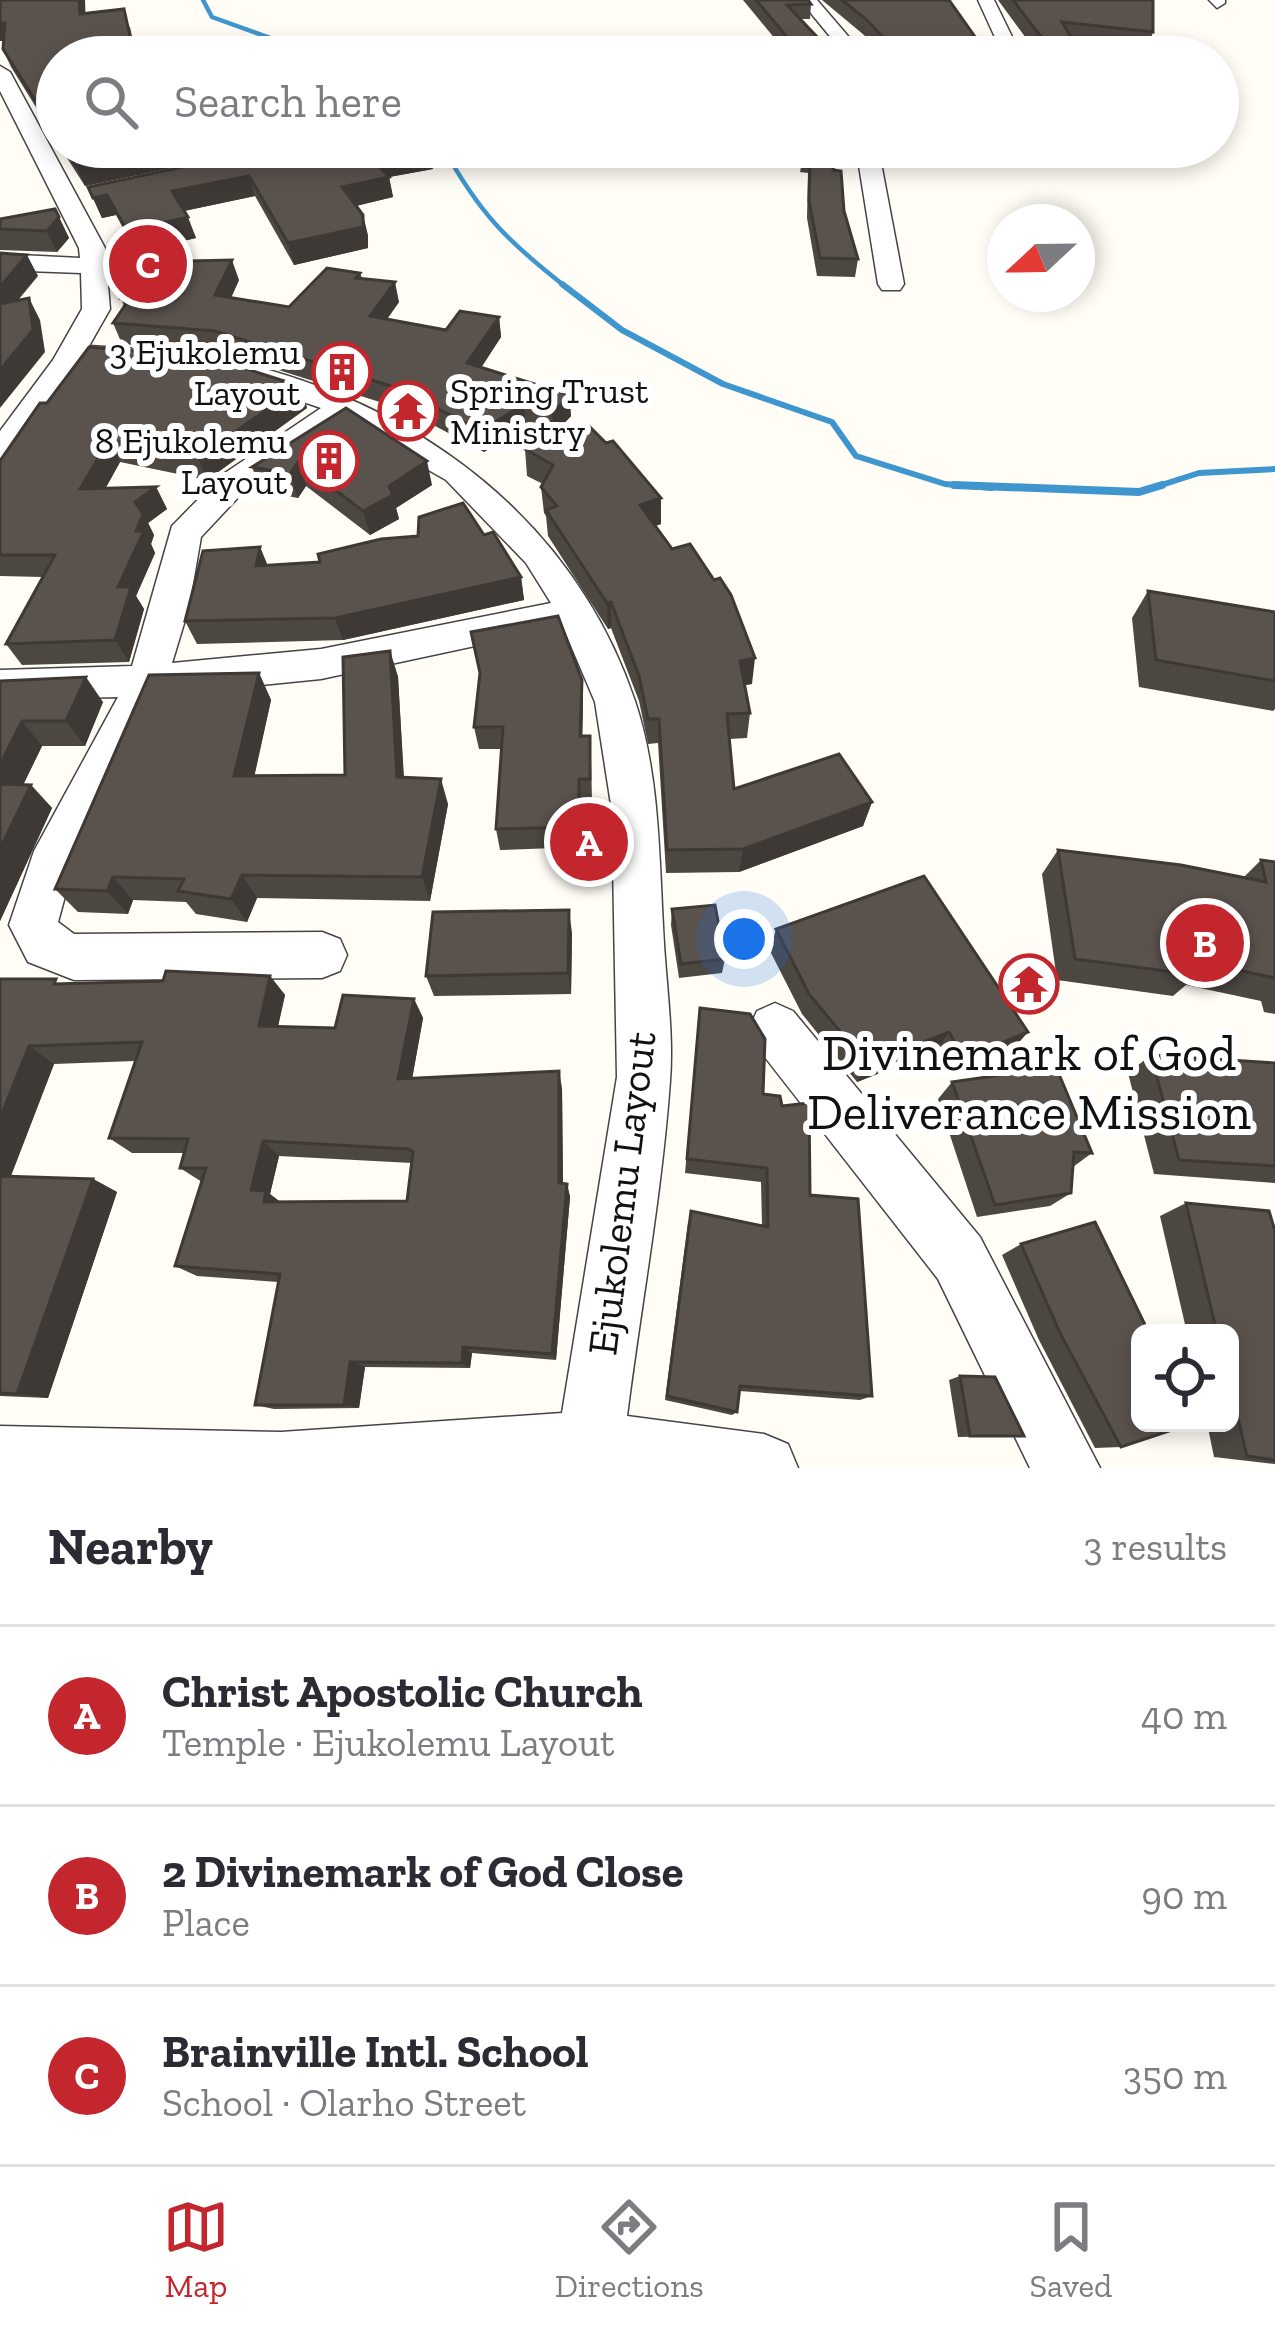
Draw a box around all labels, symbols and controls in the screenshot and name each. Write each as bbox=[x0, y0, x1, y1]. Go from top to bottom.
search box bbox=[36, 36, 1239, 168]
icon: search bbox=[78, 69, 144, 135]
text: Search here bbox=[174, 75, 402, 129]
north arrow bbox=[987, 204, 1095, 312]
pin: C bbox=[109, 219, 187, 309]
place label: 3 Ejukolemu Layout bbox=[109, 330, 301, 414]
building icon: 3 Ejukolemu Layout bbox=[311, 341, 373, 403]
place label: Spring Trust Ministry bbox=[450, 369, 649, 453]
temple icon: Spring Trust Ministry bbox=[377, 380, 439, 442]
place label: 8 Ejukolemu Layout bbox=[95, 419, 288, 503]
building icon: 8 Ejukolemu Layout bbox=[298, 430, 360, 492]
pin: A bbox=[550, 797, 628, 887]
pin: B bbox=[1166, 898, 1244, 988]
your location bbox=[714, 909, 774, 969]
temple icon: Divinemark of God Deliverance Mission bbox=[998, 953, 1060, 1015]
place label: Divinemark of God Deliverance Mission bbox=[807, 1022, 1251, 1142]
street label: Ejukolemu Layout bbox=[576, 1028, 667, 1358]
map controls bbox=[1131, 1324, 1239, 1432]
button: locate bbox=[1131, 1324, 1239, 1432]
text: Nearby bbox=[48, 1516, 213, 1577]
text: 3 results bbox=[1083, 1523, 1227, 1570]
text: Christ Apostolic Church bbox=[162, 1665, 643, 1719]
text: A bbox=[74, 1692, 100, 1739]
text: 40 m bbox=[1141, 1692, 1227, 1739]
text: Temple · Ejukolemu Layout bbox=[162, 1719, 614, 1766]
text: 2 Divinemark of God Close bbox=[162, 1845, 683, 1899]
text: B bbox=[75, 1872, 99, 1919]
text: 90 m bbox=[1141, 1872, 1227, 1919]
text: Place bbox=[162, 1899, 250, 1946]
text: Brainville Intl. School bbox=[162, 2025, 589, 2079]
text: C bbox=[74, 2052, 100, 2099]
text: 350 m bbox=[1123, 2052, 1227, 2099]
text: School · Olarho Street bbox=[162, 2079, 526, 2126]
tab: Map bbox=[163, 2194, 229, 2305]
tab: Directions bbox=[555, 2194, 704, 2305]
tab: Saved bbox=[1029, 2194, 1112, 2305]

